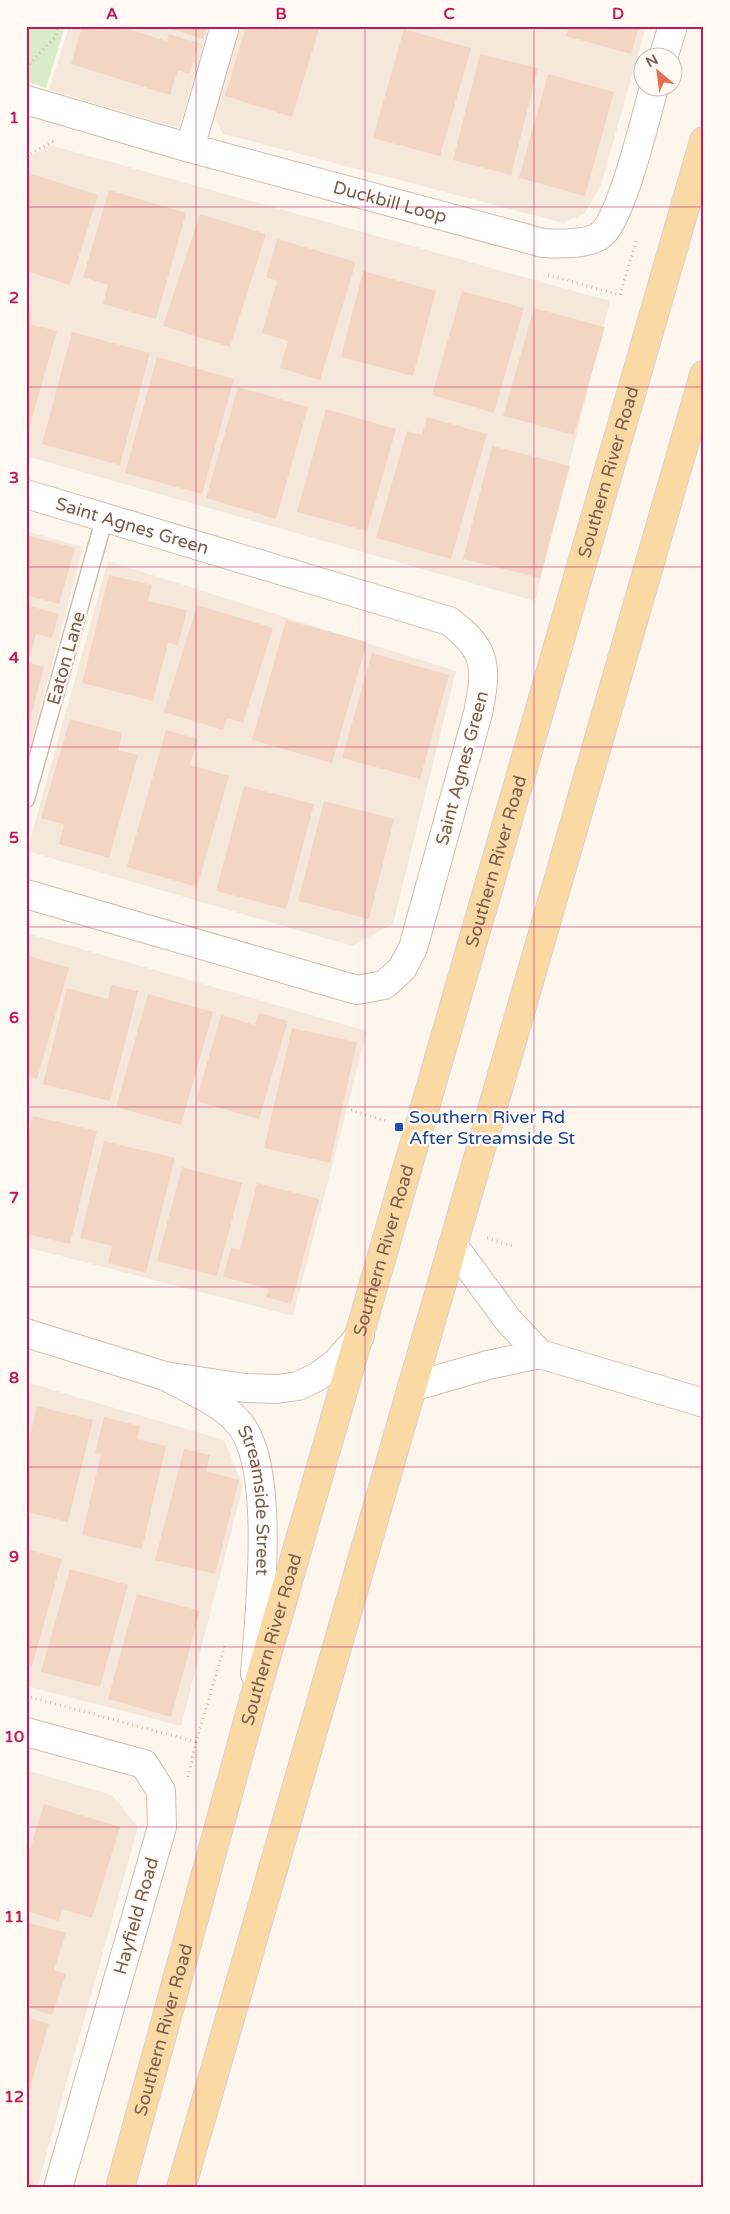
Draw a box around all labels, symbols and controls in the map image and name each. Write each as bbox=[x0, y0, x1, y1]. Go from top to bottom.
text: A bbox=[106, 4, 118, 24]
text: B bbox=[275, 4, 287, 24]
text: C bbox=[443, 4, 455, 24]
text: D bbox=[612, 4, 624, 24]
north arrow bbox=[632, 48, 682, 98]
text: N bbox=[643, 51, 661, 71]
text: 1 bbox=[9, 108, 19, 128]
street label: Duckbill Loop bbox=[331, 176, 449, 228]
text: 2 bbox=[9, 288, 19, 308]
street label: Southern River Road bbox=[573, 384, 644, 560]
text: 3 bbox=[9, 468, 19, 488]
street label: Saint Agnes Green bbox=[53, 493, 211, 559]
street label: Eaton Lane bbox=[42, 609, 90, 707]
text: 4 bbox=[9, 648, 19, 668]
street label: Saint Agnes Green bbox=[431, 689, 493, 847]
street label: Southern River Road bbox=[461, 773, 531, 950]
text: 5 bbox=[9, 828, 19, 848]
text: 6 bbox=[9, 1008, 19, 1028]
place label: Southern River Rd After Streamside St bbox=[409, 1106, 575, 1149]
marker: Southern River Rd After Streamside St bbox=[393, 1121, 405, 1133]
street label: Southern River Road bbox=[348, 1162, 419, 1339]
text: 7 bbox=[9, 1188, 19, 1208]
text: 8 bbox=[9, 1368, 19, 1388]
street label: Streamside Street bbox=[233, 1421, 274, 1576]
text: 9 bbox=[9, 1547, 19, 1567]
street label: Southern River Road bbox=[236, 1551, 306, 1728]
text: 10 bbox=[4, 1727, 24, 1747]
street label: Hayfield Road bbox=[109, 1855, 163, 1977]
text: 11 bbox=[4, 1907, 24, 1927]
street label: Southern River Road bbox=[129, 1941, 197, 2118]
text: 12 bbox=[4, 2087, 24, 2107]

